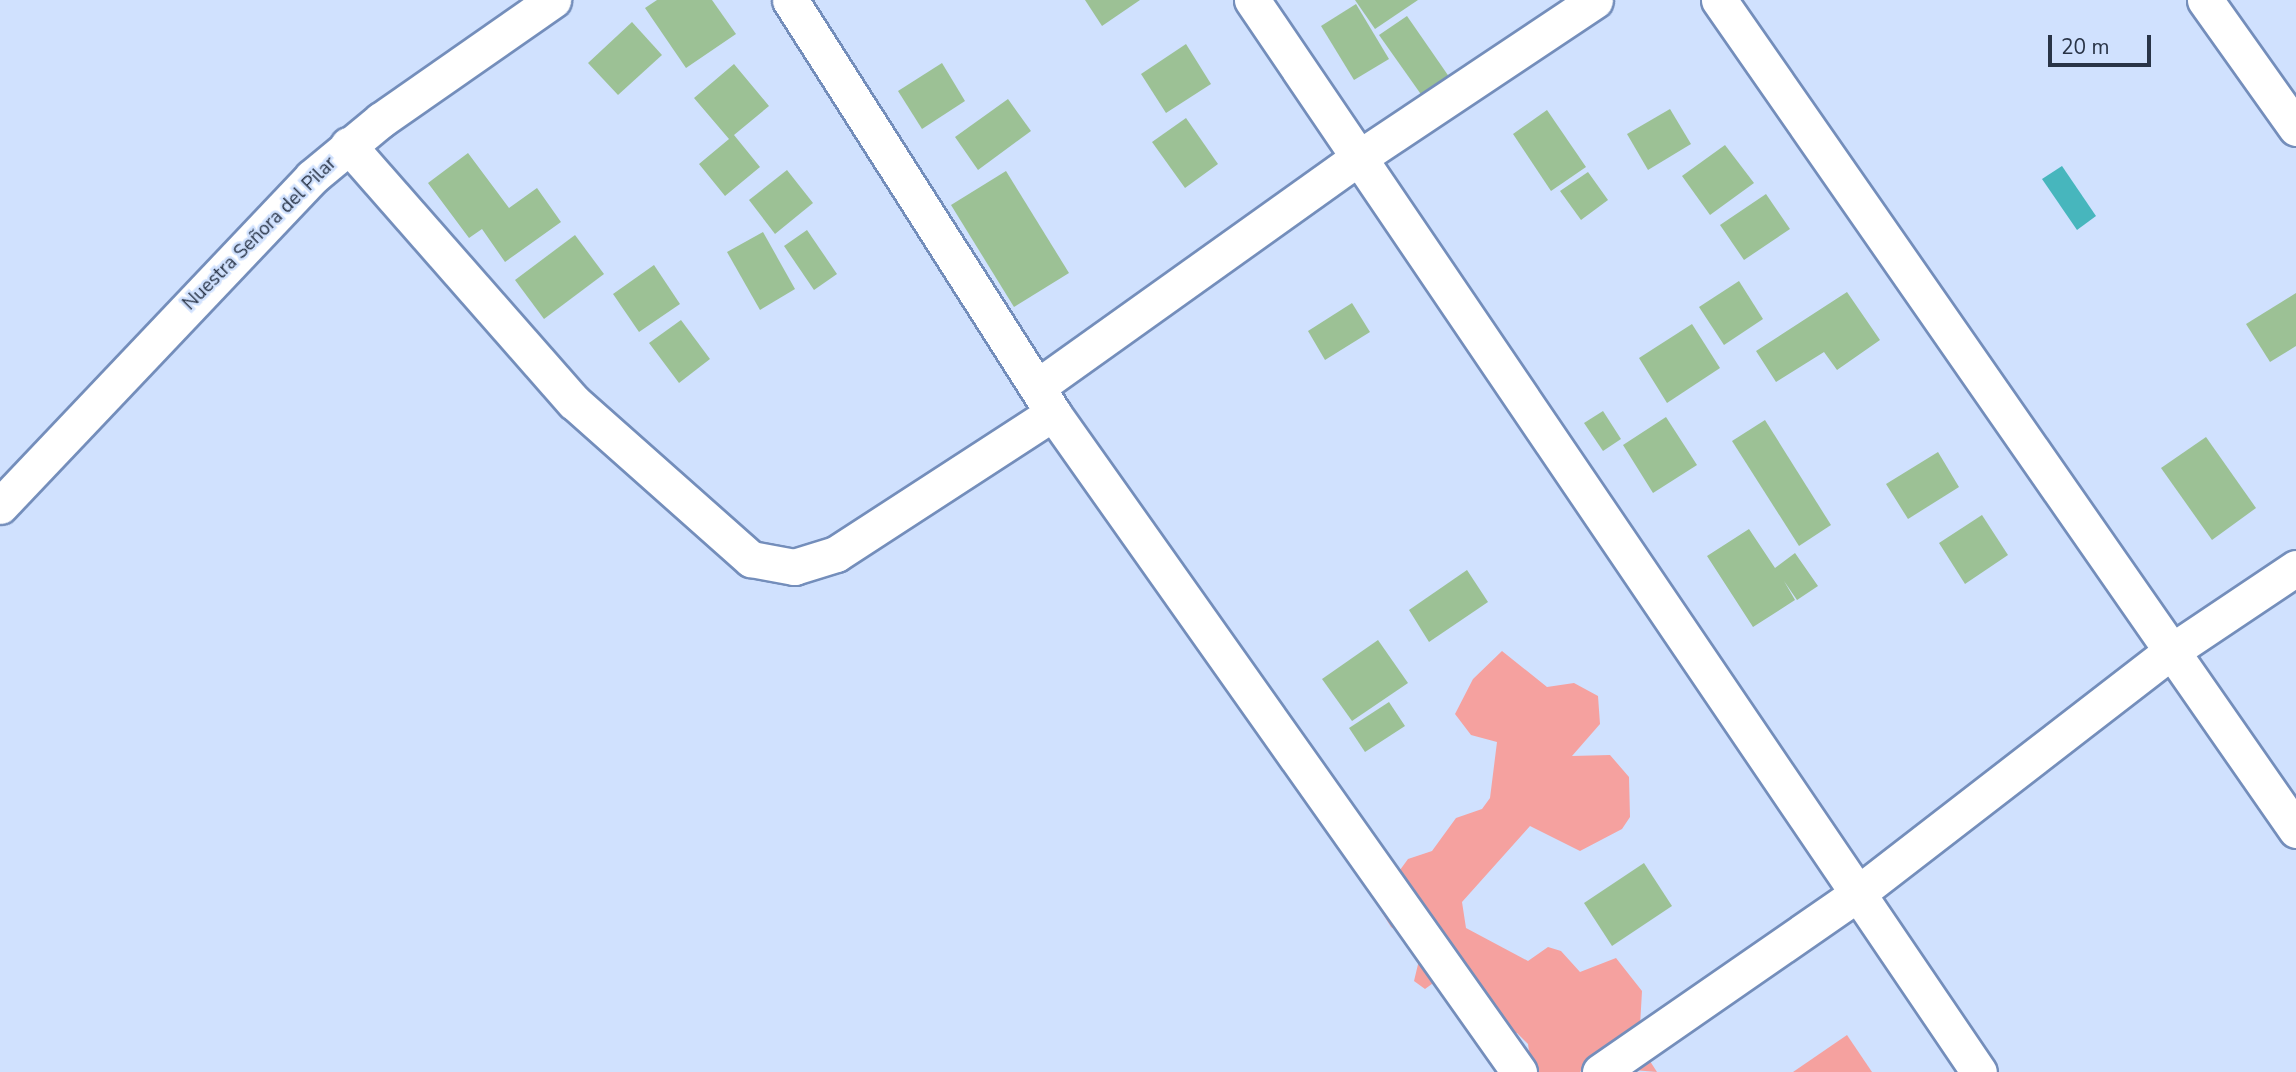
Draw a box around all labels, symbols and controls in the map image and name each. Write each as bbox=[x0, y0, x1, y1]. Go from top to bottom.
scale bar bbox=[2051, 21, 2154, 65]
text: 20 m bbox=[2061, 33, 2110, 61]
street label: Nuestra Señora del Pilar bbox=[179, 153, 341, 315]

